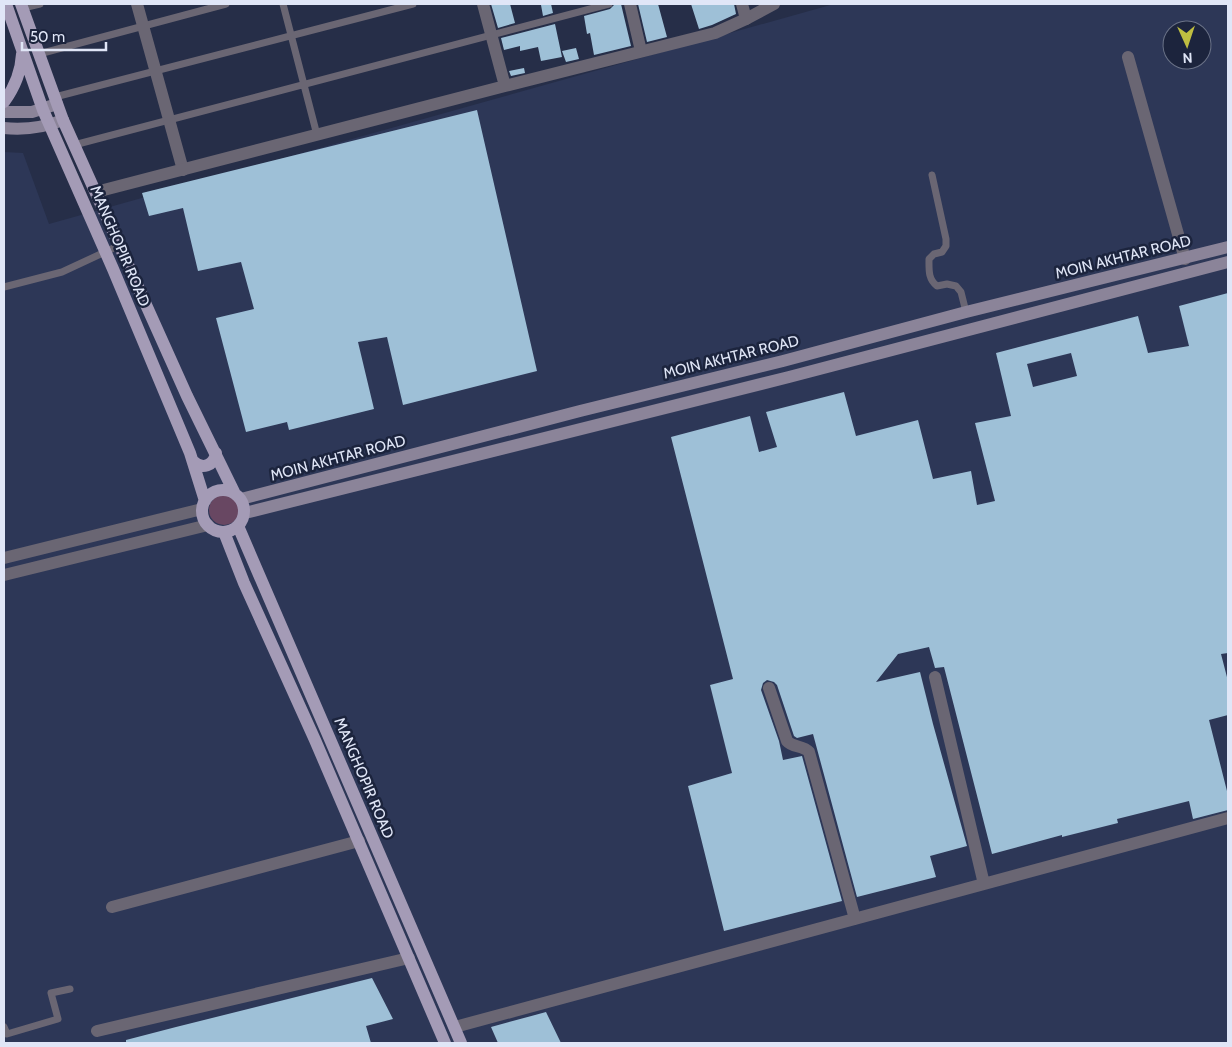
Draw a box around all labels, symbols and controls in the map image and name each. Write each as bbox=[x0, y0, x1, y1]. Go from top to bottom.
scale bar bbox=[22, 20, 106, 52]
north arrow bbox=[1162, 20, 1212, 70]
text: 50 m bbox=[30, 28, 65, 46]
text: N bbox=[1182, 49, 1193, 67]
street label: MANGHOPIR ROAD bbox=[86, 183, 154, 309]
street label: MOIN AKHTAR ROAD bbox=[1053, 231, 1193, 283]
street label: MOIN AKHTAR ROAD bbox=[661, 331, 801, 383]
street label: MOIN AKHTAR ROAD bbox=[268, 431, 408, 485]
street label: MANGHOPIR ROAD bbox=[330, 715, 398, 841]

